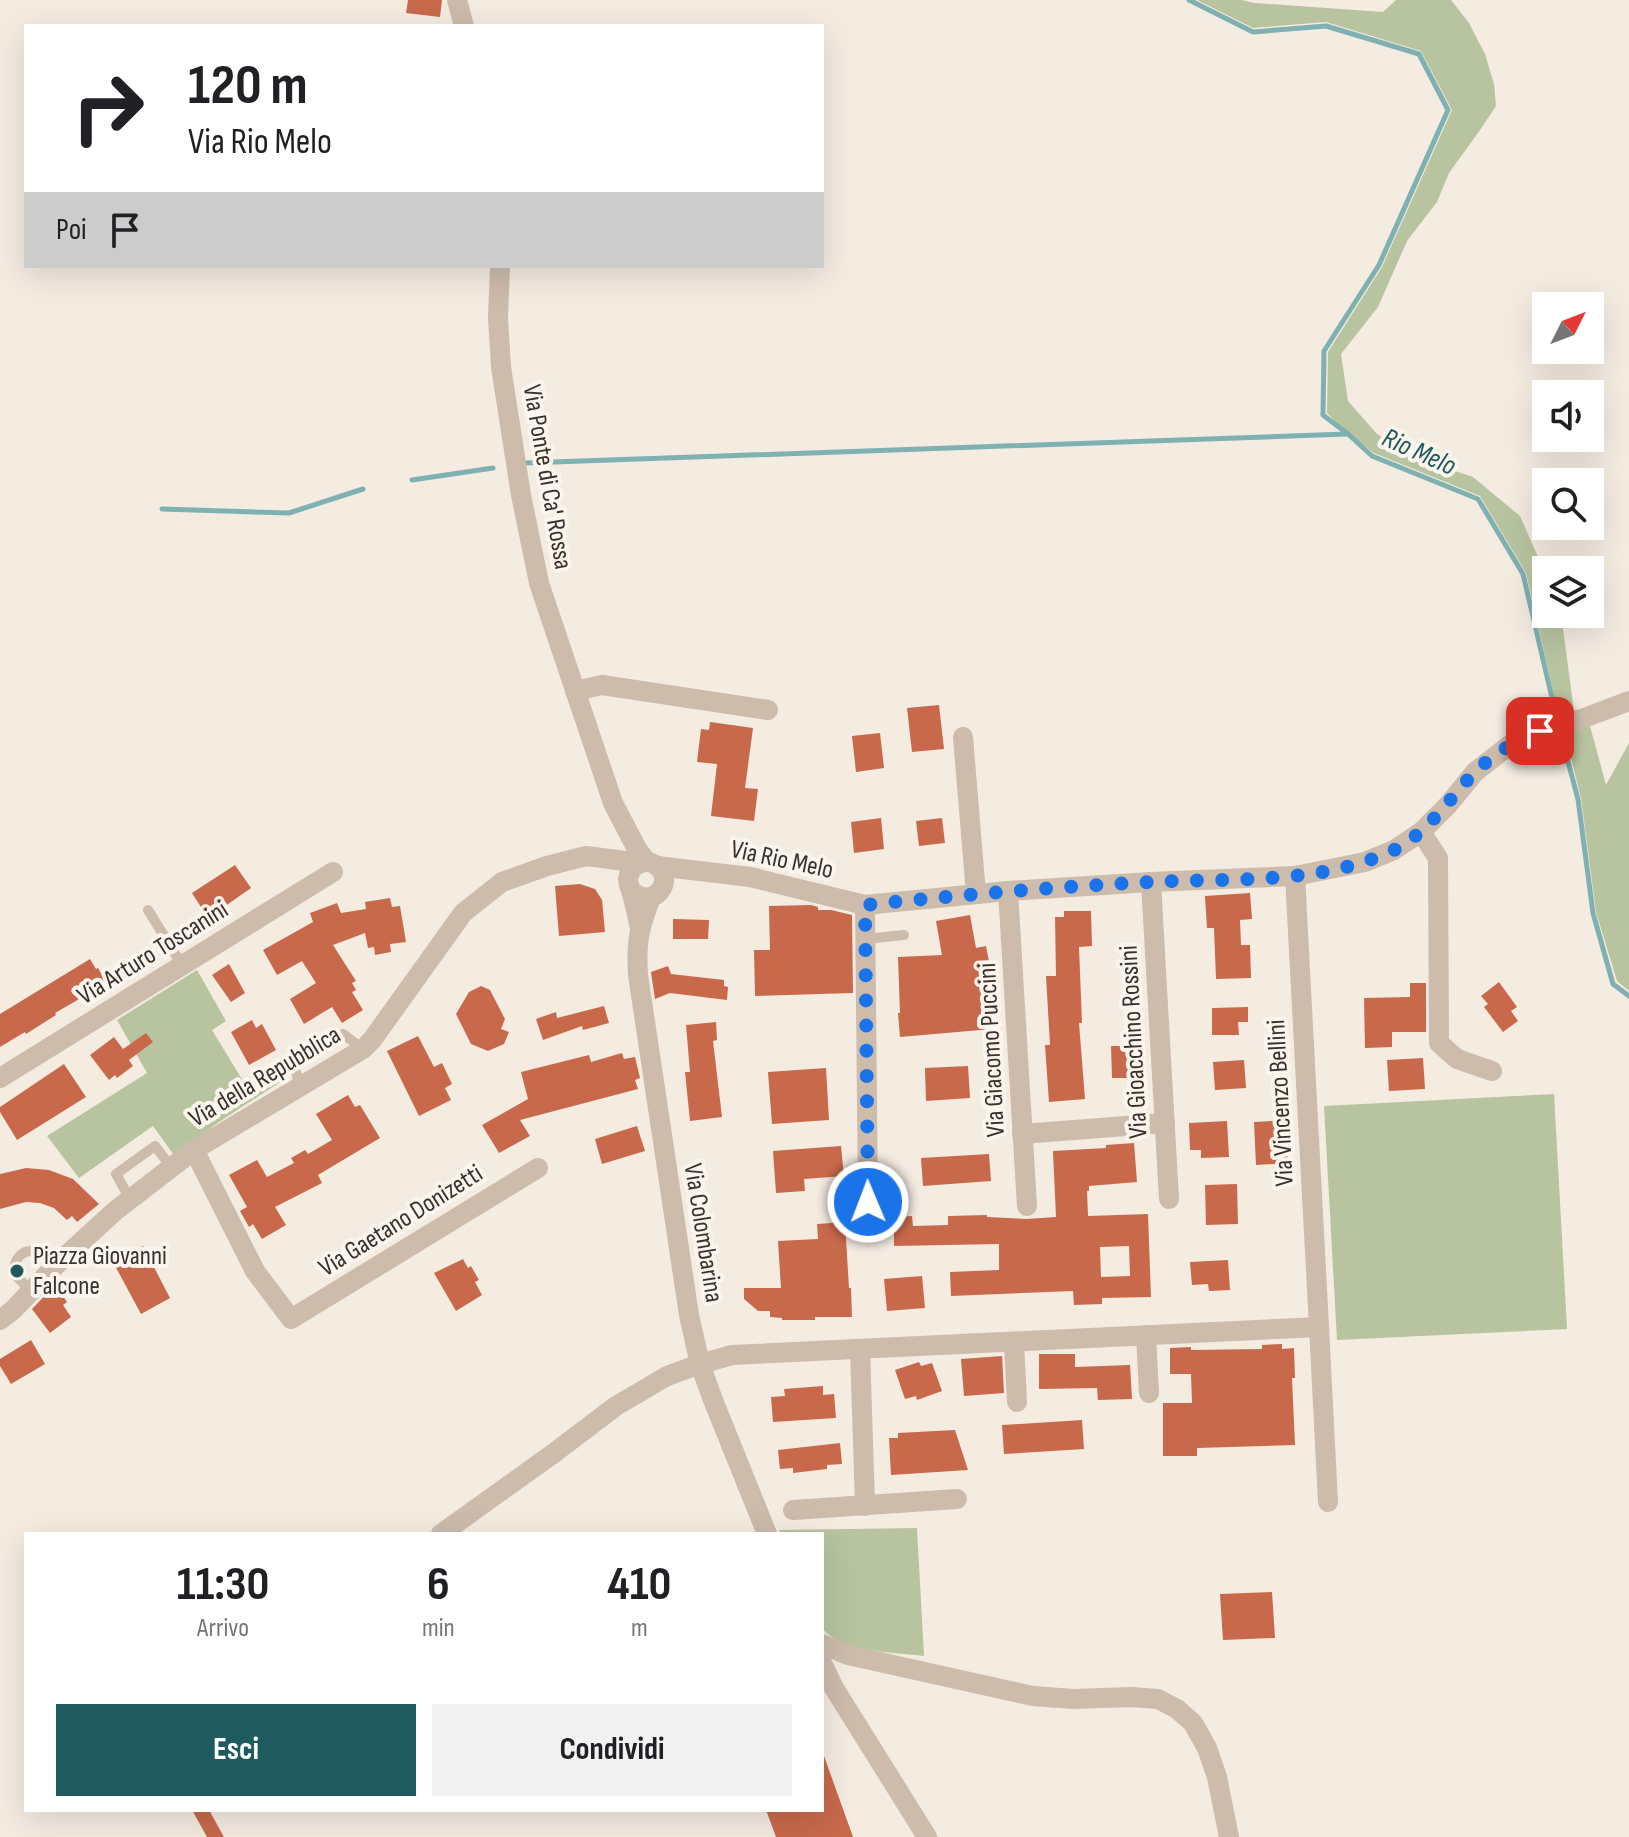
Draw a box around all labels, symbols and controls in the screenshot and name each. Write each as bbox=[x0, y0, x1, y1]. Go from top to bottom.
text: 120 m bbox=[188, 53, 308, 120]
icon: right bbox=[56, 56, 160, 160]
text: Via Rio Melo bbox=[188, 121, 332, 164]
icon: arrive bbox=[103, 208, 147, 252]
text: Poi bbox=[56, 212, 87, 248]
north arrow bbox=[1532, 292, 1604, 364]
map controls bbox=[1532, 292, 1604, 628]
button: sound bbox=[1532, 380, 1604, 452]
street label: Via Ponte di Ca' Rossa bbox=[515, 382, 579, 572]
water label: Rio Melo bbox=[1377, 421, 1462, 483]
button: search bbox=[1532, 468, 1604, 540]
button: layers bbox=[1532, 556, 1604, 628]
pin bbox=[1506, 697, 1574, 765]
icon: arrive bbox=[1518, 709, 1562, 753]
street label: Via Rio Melo bbox=[728, 834, 836, 886]
street label: Via Arturo Toscanini bbox=[72, 894, 234, 1012]
street label: Via Gioacchino Rossini bbox=[1113, 944, 1155, 1140]
street label: Via Giacomo Puccini bbox=[972, 962, 1012, 1138]
street label: Via Vincenzo Bellini bbox=[1261, 1019, 1301, 1187]
street label: Via della Repubblica bbox=[184, 1020, 346, 1134]
street label: Via Gaetano Donizetti bbox=[313, 1158, 489, 1284]
position arrow bbox=[826, 1160, 910, 1244]
street label: Via Colombarina bbox=[677, 1161, 729, 1305]
place label: Piazza Giovanni Falcone bbox=[33, 1241, 167, 1302]
marker: Piazza Giovanni Falcone bbox=[8, 1262, 26, 1280]
text: 11:30 bbox=[177, 1556, 269, 1613]
text: 6 bbox=[427, 1556, 450, 1613]
text: 410 bbox=[607, 1556, 671, 1613]
text: Arrivo bbox=[197, 1613, 249, 1644]
text: min bbox=[422, 1613, 455, 1644]
text: m bbox=[631, 1613, 648, 1644]
button: Esci bbox=[56, 1704, 416, 1796]
button: Condividi bbox=[432, 1704, 792, 1796]

